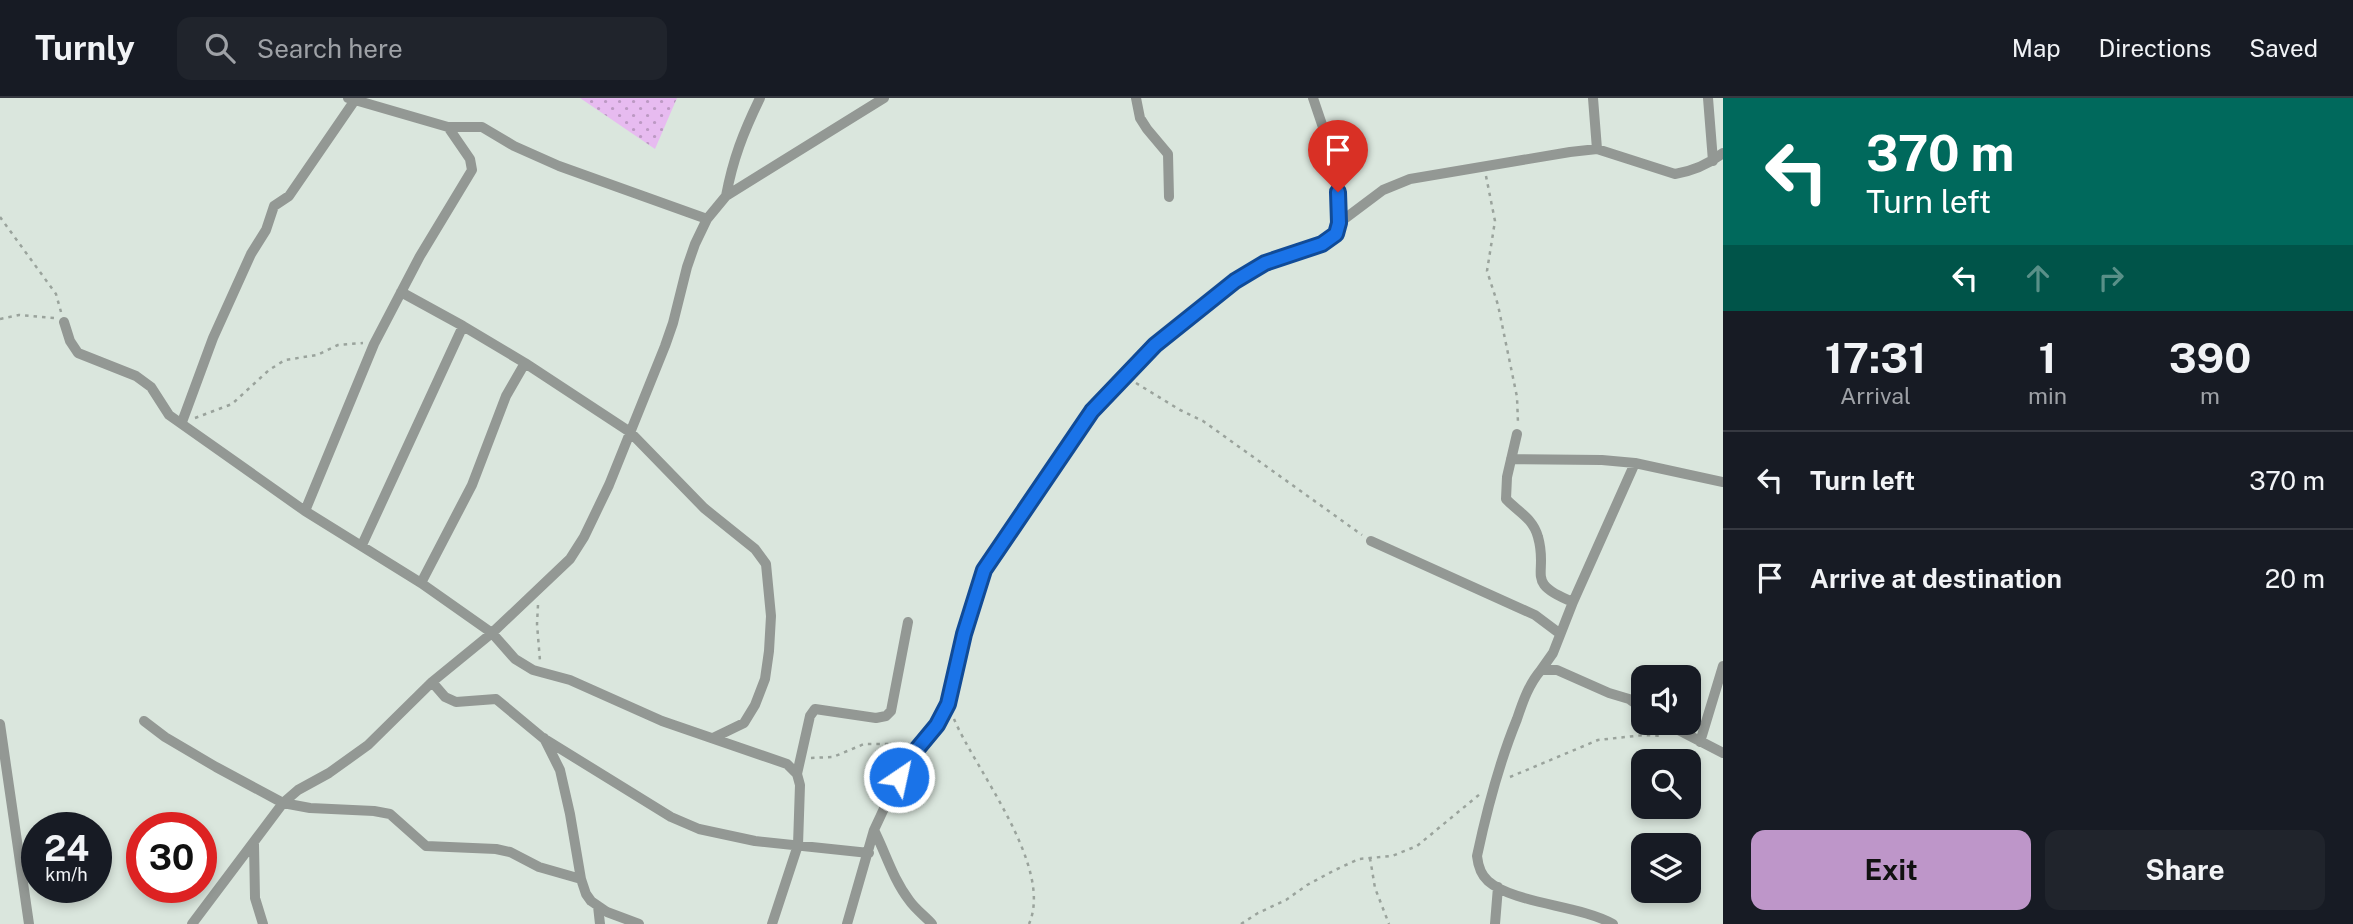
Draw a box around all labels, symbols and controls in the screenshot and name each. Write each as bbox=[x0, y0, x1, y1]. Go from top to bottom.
search box bbox=[177, 17, 667, 80]
text: Turnly bbox=[35, 29, 135, 67]
icon: search bbox=[201, 29, 239, 67]
text: Search here bbox=[257, 33, 403, 64]
text: Map bbox=[2012, 34, 2061, 62]
text: Directions bbox=[2099, 34, 2211, 62]
text: Saved bbox=[2249, 34, 2318, 62]
pin bbox=[1308, 120, 1368, 192]
text: 370 m bbox=[1866, 124, 2015, 182]
icon: left bbox=[1751, 126, 1842, 217]
icon: arrive bbox=[1319, 131, 1357, 169]
text: Turn left bbox=[1866, 183, 1991, 220]
icon: left bbox=[1946, 259, 1984, 297]
icon: ahead bbox=[2019, 259, 2057, 297]
icon: right bbox=[2092, 259, 2130, 297]
text: 17:31 bbox=[1825, 333, 1926, 382]
text: 1 bbox=[2039, 333, 2057, 382]
text: 390 bbox=[2169, 333, 2251, 382]
text: Arrival bbox=[1840, 382, 1911, 409]
text: min bbox=[2028, 382, 2067, 409]
text: m bbox=[2200, 382, 2220, 409]
icon: left bbox=[1751, 461, 1789, 499]
text: Turn left bbox=[1810, 465, 1915, 496]
text: 370 m bbox=[2249, 465, 2325, 496]
icon: arrive bbox=[1751, 559, 1789, 597]
text: Arrive at destination bbox=[1810, 563, 2062, 594]
text: 20 m bbox=[2265, 563, 2325, 594]
map controls bbox=[1631, 665, 1701, 903]
button: sound bbox=[1631, 665, 1701, 735]
position arrow bbox=[862, 740, 936, 814]
button: search bbox=[1631, 749, 1701, 819]
speed limit sign: 30 bbox=[126, 812, 217, 903]
text: 24 bbox=[44, 828, 89, 869]
button: Exit bbox=[1751, 830, 2031, 910]
button: Share bbox=[2045, 830, 2325, 910]
button: layers bbox=[1631, 833, 1701, 903]
text: km/h bbox=[45, 864, 88, 885]

